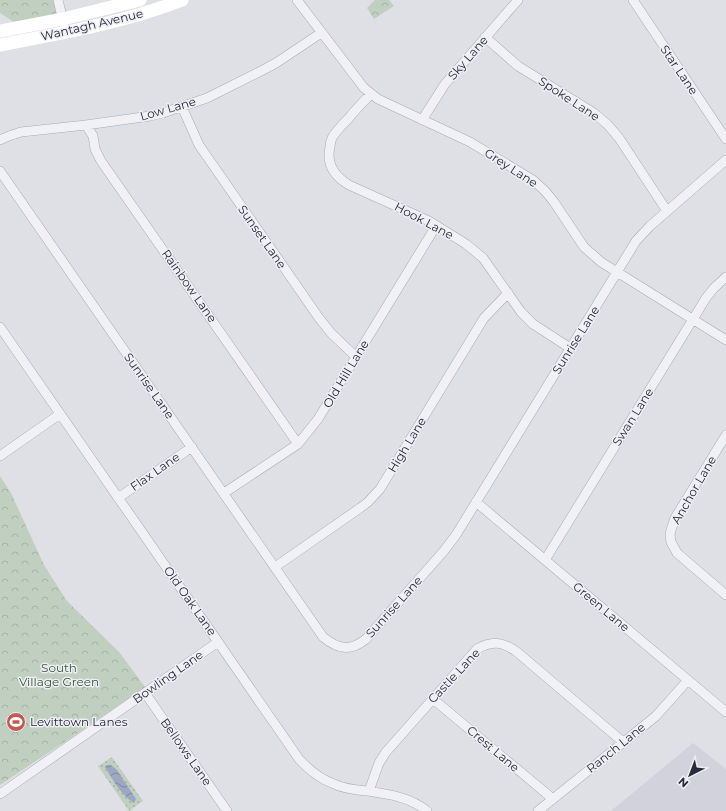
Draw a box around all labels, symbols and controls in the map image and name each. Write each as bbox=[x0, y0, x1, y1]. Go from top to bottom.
street label: Wantagh Avenue bbox=[39, 5, 144, 44]
street label: Sky Lane bbox=[444, 33, 491, 83]
street label: Star Lane bbox=[657, 42, 701, 97]
street label: Spoke Lane bbox=[536, 73, 603, 124]
street label: Low Lane bbox=[138, 93, 198, 124]
street label: Grey Lane bbox=[482, 145, 541, 190]
street label: Hook Lane bbox=[392, 199, 456, 242]
street label: Sunset Lane bbox=[235, 202, 290, 271]
street label: Rainbow Lane bbox=[159, 246, 220, 325]
street label: Sunrise Lane bbox=[549, 303, 602, 376]
street label: Old Hill Lane bbox=[319, 337, 372, 410]
street label: Sunrise Lane bbox=[121, 350, 178, 422]
street label: Swan Lane bbox=[609, 385, 656, 448]
street label: High Lane bbox=[384, 414, 429, 475]
street label: Flax Lane bbox=[127, 449, 182, 494]
street label: Anchor Lane bbox=[668, 453, 719, 527]
street label: Old Oak Lane bbox=[161, 563, 220, 638]
street label: Sunrise Lane bbox=[362, 573, 425, 640]
street label: Green Lane bbox=[570, 579, 633, 635]
street label: Castle Lane bbox=[424, 645, 483, 706]
street label: Bowling Lane bbox=[130, 647, 206, 706]
park label: South Village Green bbox=[19, 660, 99, 689]
sports icon: Levittown Lanes bbox=[5, 711, 27, 733]
place label: Levittown Lanes bbox=[30, 714, 128, 729]
street label: Bellows Lane bbox=[158, 715, 215, 788]
street label: Ranch Lane bbox=[583, 719, 648, 776]
street label: Crest Lane bbox=[464, 722, 523, 775]
north arrow bbox=[670, 755, 710, 795]
text: N bbox=[675, 774, 691, 791]

